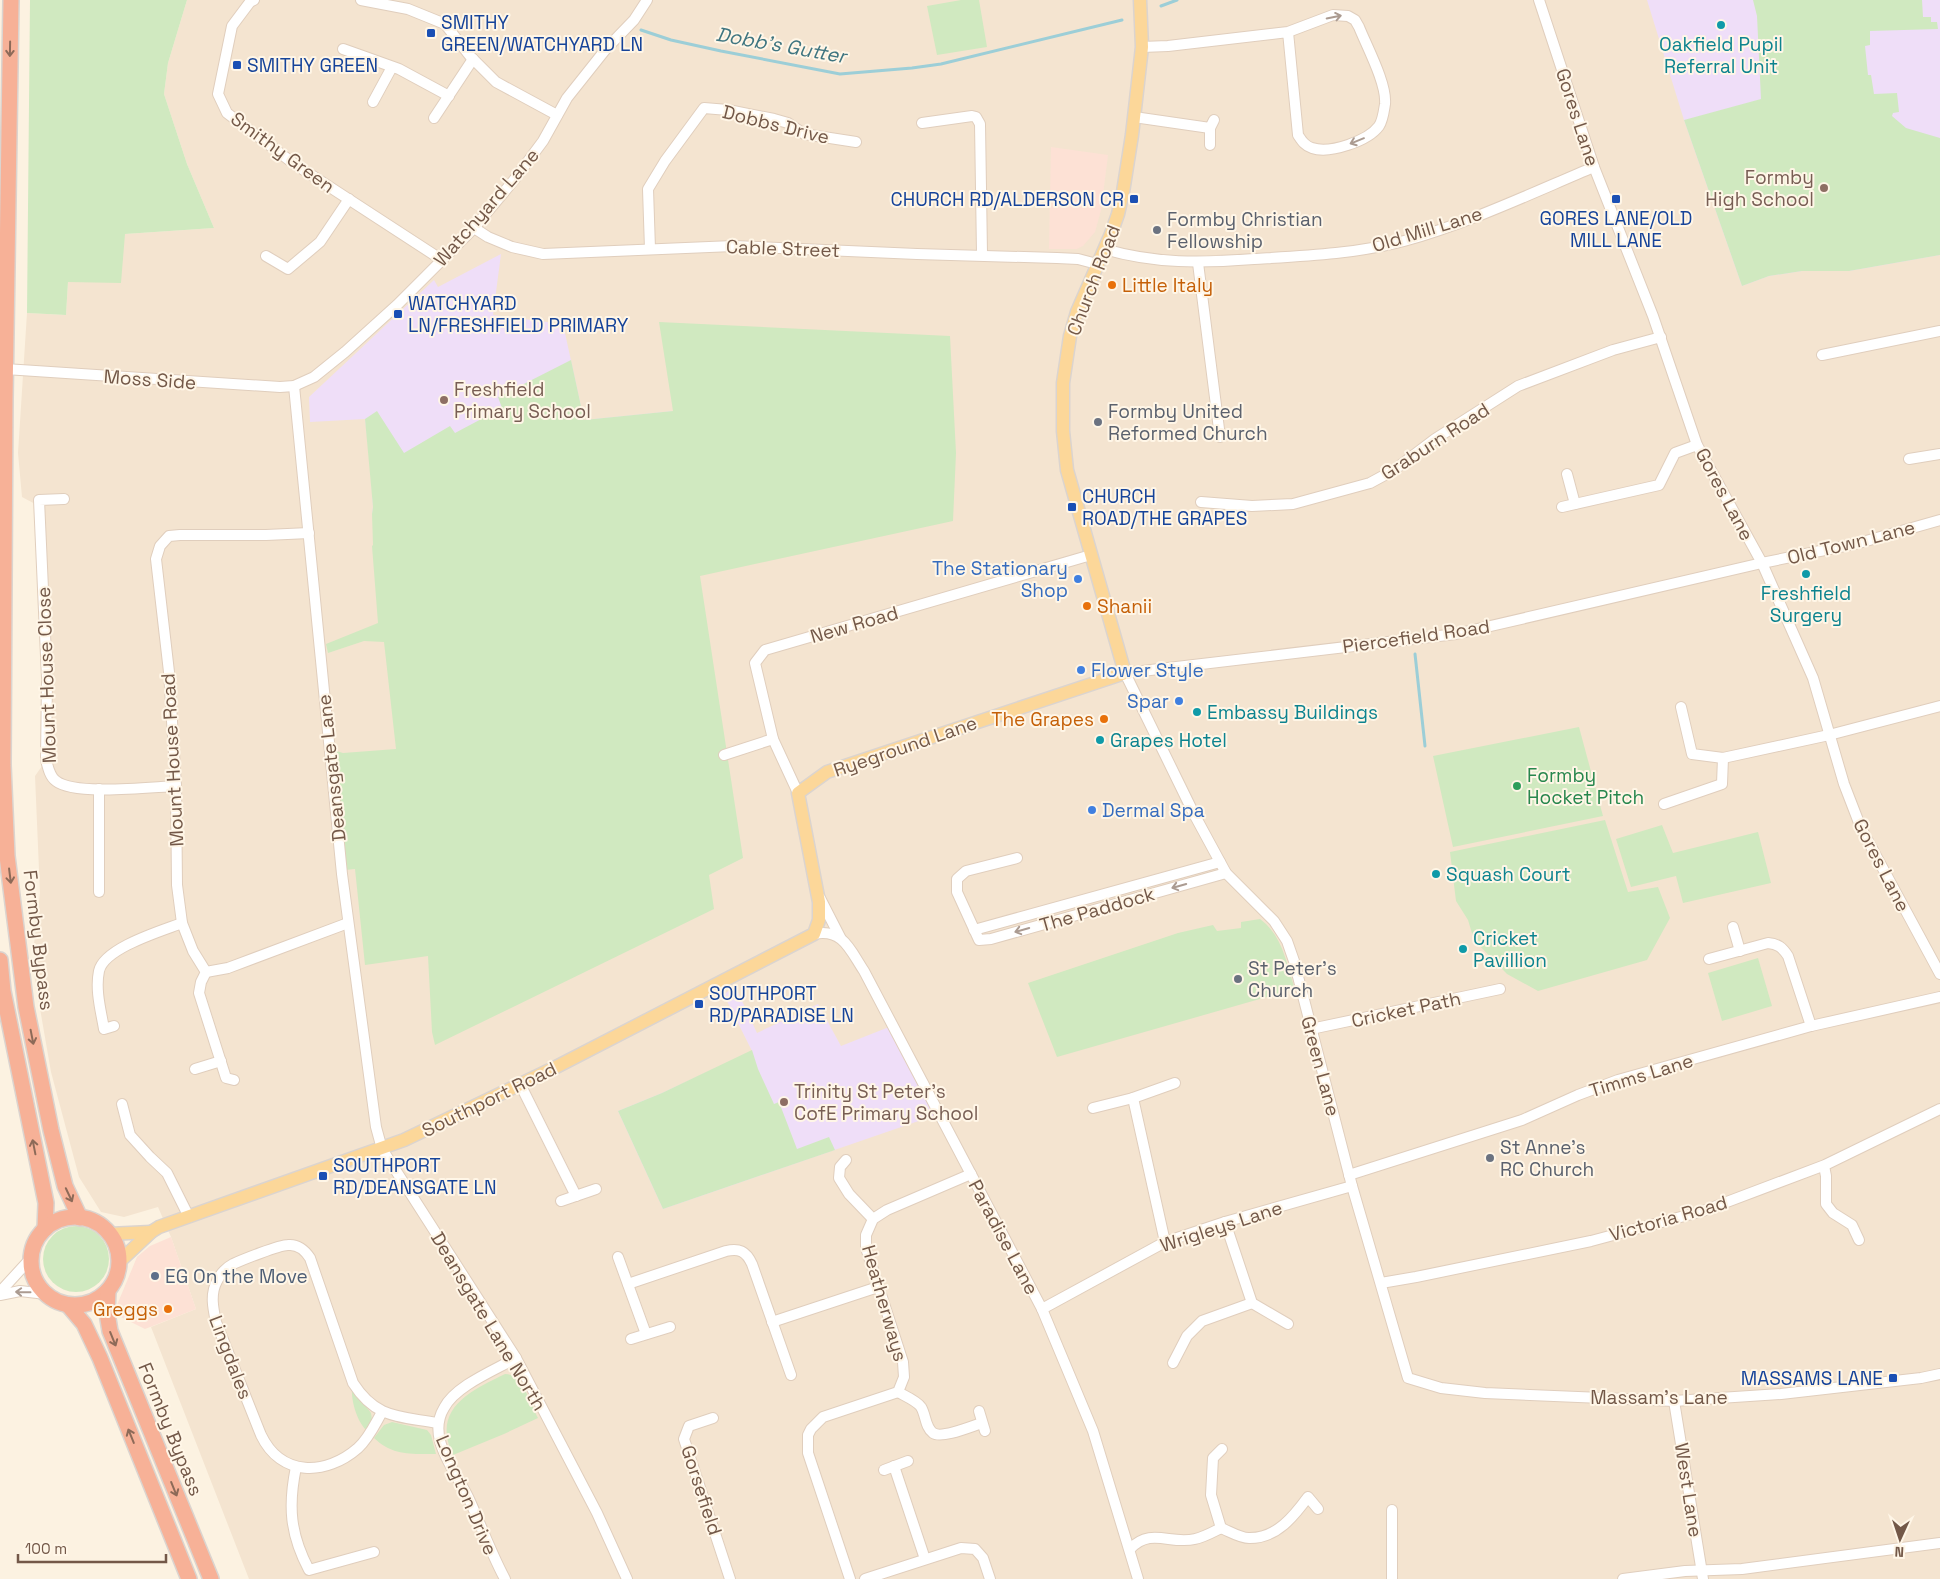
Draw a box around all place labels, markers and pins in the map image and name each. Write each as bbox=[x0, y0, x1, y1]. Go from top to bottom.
place label: SMITHY GREEN/WATCHYARD LN bbox=[441, 10, 643, 57]
marker: Oakfield Pupil Referral Unit bbox=[1715, 19, 1727, 31]
marker: SMITHY GREEN/WATCHYARD LN bbox=[425, 27, 437, 39]
place label: Oakfield Pupil Referral Unit bbox=[1659, 32, 1783, 79]
place label: SMITHY GREEN bbox=[247, 53, 378, 78]
marker: SMITHY GREEN bbox=[231, 59, 243, 71]
place label: Formby High School bbox=[1705, 165, 1814, 212]
marker: Formby High School bbox=[1818, 182, 1830, 194]
place label: CHURCH RD/ALDERSON CR bbox=[890, 187, 1124, 212]
marker: CHURCH RD/ALDERSON CR bbox=[1128, 193, 1140, 205]
marker: GORES LANE/OLD MILL LANE bbox=[1610, 193, 1622, 205]
place label: GORES LANE/OLD MILL LANE bbox=[1540, 206, 1692, 253]
place label: Formby Christian Fellowship bbox=[1167, 207, 1323, 254]
marker: Formby Christian Fellowship bbox=[1151, 224, 1163, 236]
place label: Little Italy bbox=[1122, 273, 1213, 298]
marker: Little Italy bbox=[1106, 279, 1118, 291]
place label: WATCHYARD LN/FRESHFIELD PRIMARY bbox=[408, 291, 629, 338]
marker: WATCHYARD LN/FRESHFIELD PRIMARY bbox=[392, 308, 404, 320]
place label: Freshfield Primary School bbox=[454, 377, 591, 424]
marker: Freshfield Primary School bbox=[438, 394, 450, 406]
place label: Formby United Reformed Church bbox=[1108, 399, 1268, 446]
marker: Formby United Reformed Church bbox=[1092, 416, 1104, 428]
place label: CHURCH ROAD/THE GRAPES bbox=[1082, 484, 1247, 531]
marker: CHURCH ROAD/THE GRAPES bbox=[1066, 501, 1078, 513]
place label: The Stationary Shop bbox=[932, 556, 1068, 603]
marker: Freshfield Surgery bbox=[1800, 568, 1812, 580]
marker: The Stationary Shop bbox=[1072, 573, 1084, 585]
place label: Freshfield Surgery bbox=[1761, 581, 1851, 628]
place label: Shanii bbox=[1097, 594, 1152, 619]
marker: Shanii bbox=[1081, 600, 1093, 612]
place label: Flower Style bbox=[1091, 658, 1204, 683]
marker: Flower Style bbox=[1075, 664, 1087, 676]
place label: Spar bbox=[1127, 689, 1169, 714]
marker: Spar bbox=[1173, 695, 1185, 707]
place label: Embassy Buildings bbox=[1207, 700, 1378, 725]
marker: Embassy Buildings bbox=[1191, 706, 1203, 718]
place label: The Grapes bbox=[991, 707, 1094, 732]
marker: The Grapes bbox=[1098, 713, 1110, 725]
place label: Grapes Hotel bbox=[1110, 728, 1227, 753]
marker: Grapes Hotel bbox=[1094, 734, 1106, 746]
place label: Formby Hocket Pitch bbox=[1527, 763, 1644, 810]
marker: Formby Hocket Pitch bbox=[1511, 780, 1523, 792]
place label: Dermal Spa bbox=[1102, 798, 1205, 823]
marker: Dermal Spa bbox=[1086, 804, 1098, 816]
place label: Squash Court bbox=[1446, 862, 1570, 887]
marker: Squash Court bbox=[1430, 868, 1442, 880]
place label: Cricket Pavillion bbox=[1473, 926, 1547, 973]
marker: Cricket Pavillion bbox=[1457, 943, 1469, 955]
place label: St Peter's Church bbox=[1248, 956, 1337, 1003]
marker: St Peter's Church bbox=[1232, 973, 1244, 985]
place label: SOUTHPORT RD/PARADISE LN bbox=[709, 981, 854, 1028]
marker: SOUTHPORT RD/PARADISE LN bbox=[693, 998, 705, 1010]
place label: Trinity St Peter's CofE Primary School bbox=[794, 1079, 979, 1126]
marker: Trinity St Peter's CofE Primary School bbox=[778, 1096, 790, 1108]
place label: St Anne's RC Church bbox=[1500, 1135, 1594, 1182]
marker: St Anne's RC Church bbox=[1484, 1152, 1496, 1164]
place label: SOUTHPORT RD/DEANSGATE LN bbox=[333, 1153, 497, 1200]
marker: SOUTHPORT RD/DEANSGATE LN bbox=[317, 1170, 329, 1182]
place label: EG On the Move bbox=[165, 1264, 308, 1289]
marker: EG On the Move bbox=[149, 1270, 161, 1282]
place label: Greggs bbox=[93, 1297, 158, 1322]
marker: Greggs bbox=[162, 1303, 174, 1315]
place label: MASSAMS LANE bbox=[1741, 1366, 1883, 1391]
marker: MASSAMS LANE bbox=[1887, 1372, 1899, 1384]

